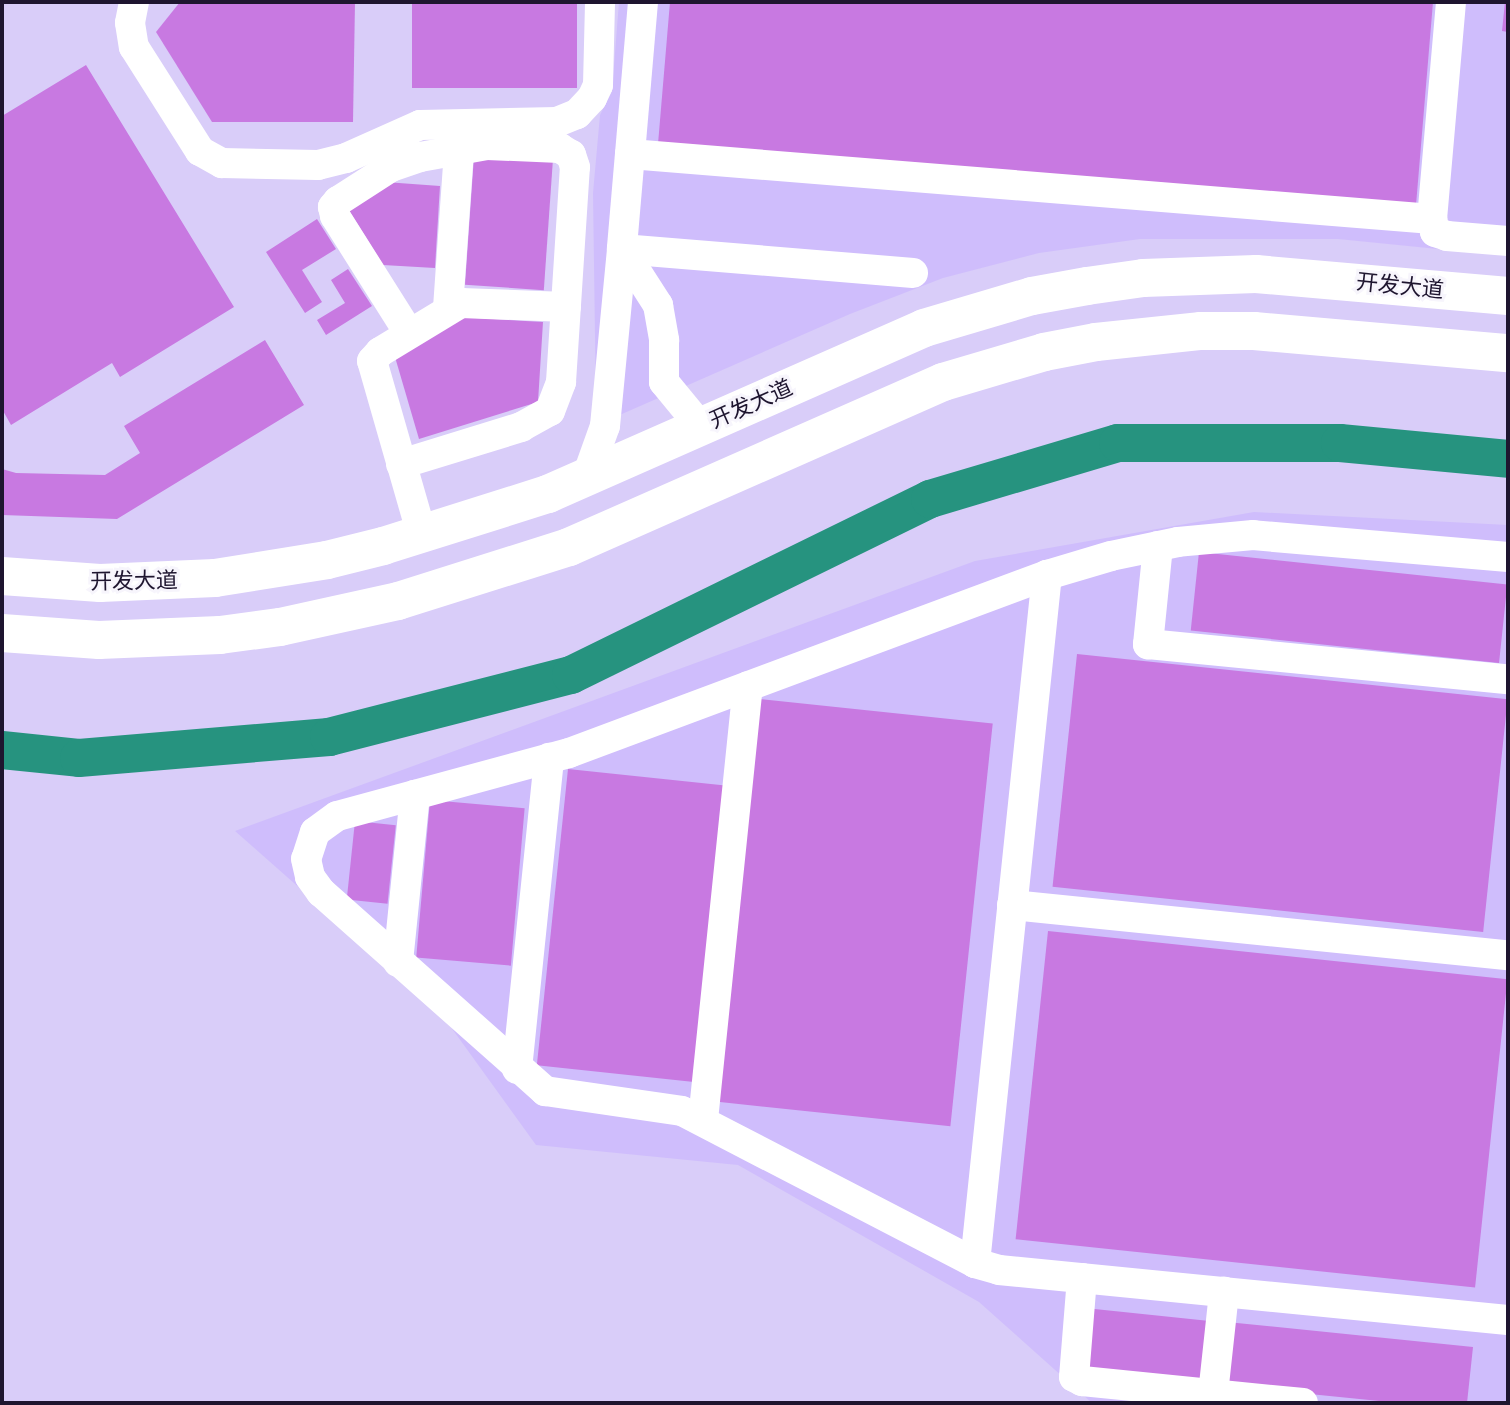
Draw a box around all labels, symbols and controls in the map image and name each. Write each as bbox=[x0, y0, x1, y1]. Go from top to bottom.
street label: 开发大道 bbox=[1355, 268, 1445, 304]
street label: 开发大道 bbox=[705, 374, 797, 434]
street label: 开发大道 bbox=[90, 567, 178, 595]

